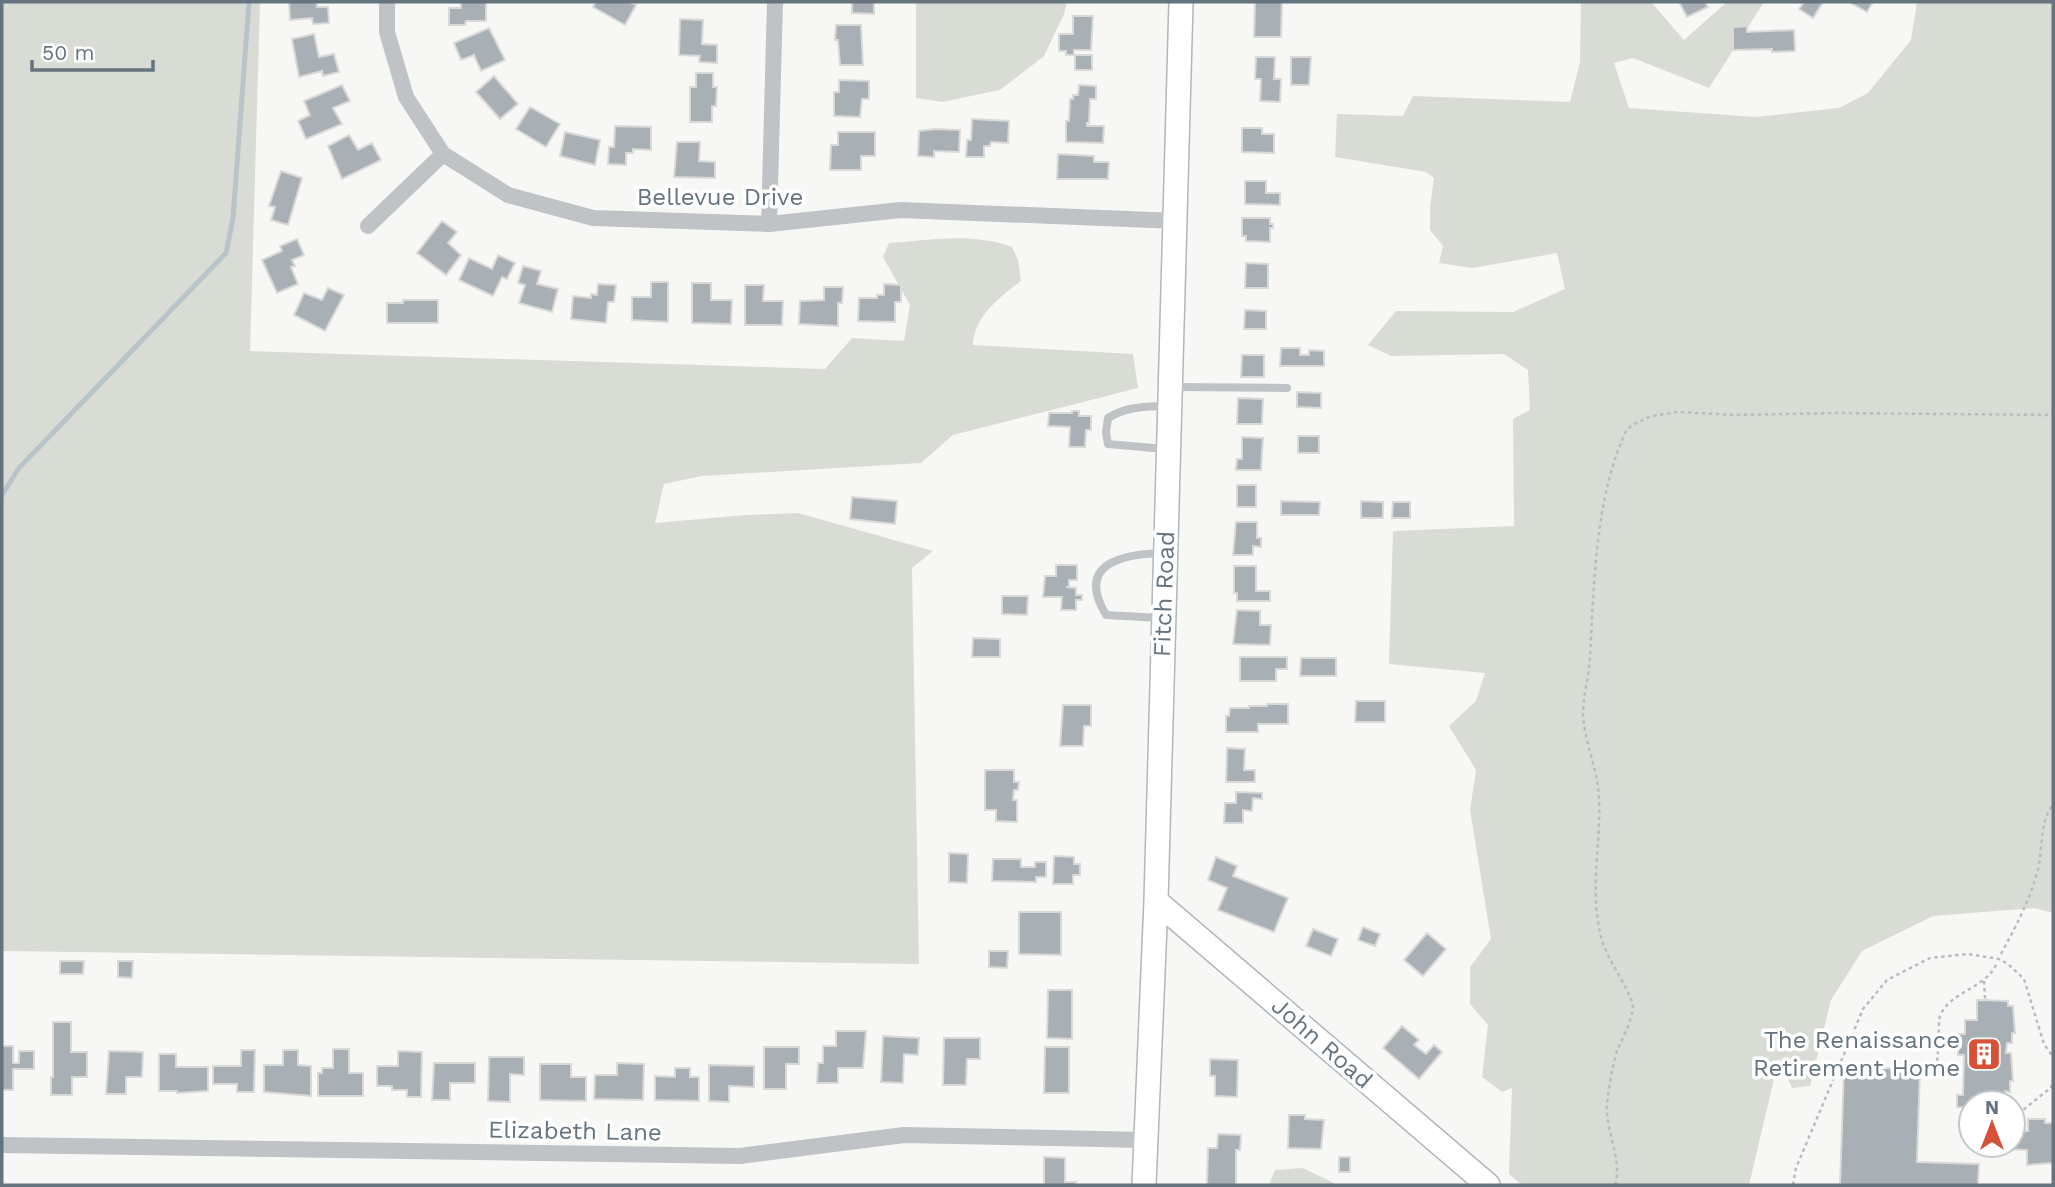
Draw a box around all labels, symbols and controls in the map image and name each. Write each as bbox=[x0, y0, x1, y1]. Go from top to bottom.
scale bar bbox=[32, 28, 152, 72]
text: 50 m bbox=[42, 40, 94, 65]
street label: Bellevue Drive bbox=[637, 183, 803, 211]
street label: Fitch Road bbox=[1148, 530, 1180, 658]
street label: John Road bbox=[1266, 992, 1378, 1094]
place label: The Renaissance Retirement Home bbox=[1753, 1026, 1960, 1082]
building icon: The Renaissance Retirement Home bbox=[1965, 1035, 2003, 1073]
north arrow bbox=[1957, 1089, 2027, 1159]
text: N bbox=[1985, 1096, 1999, 1119]
street label: Elizabeth Lane bbox=[488, 1115, 662, 1147]

